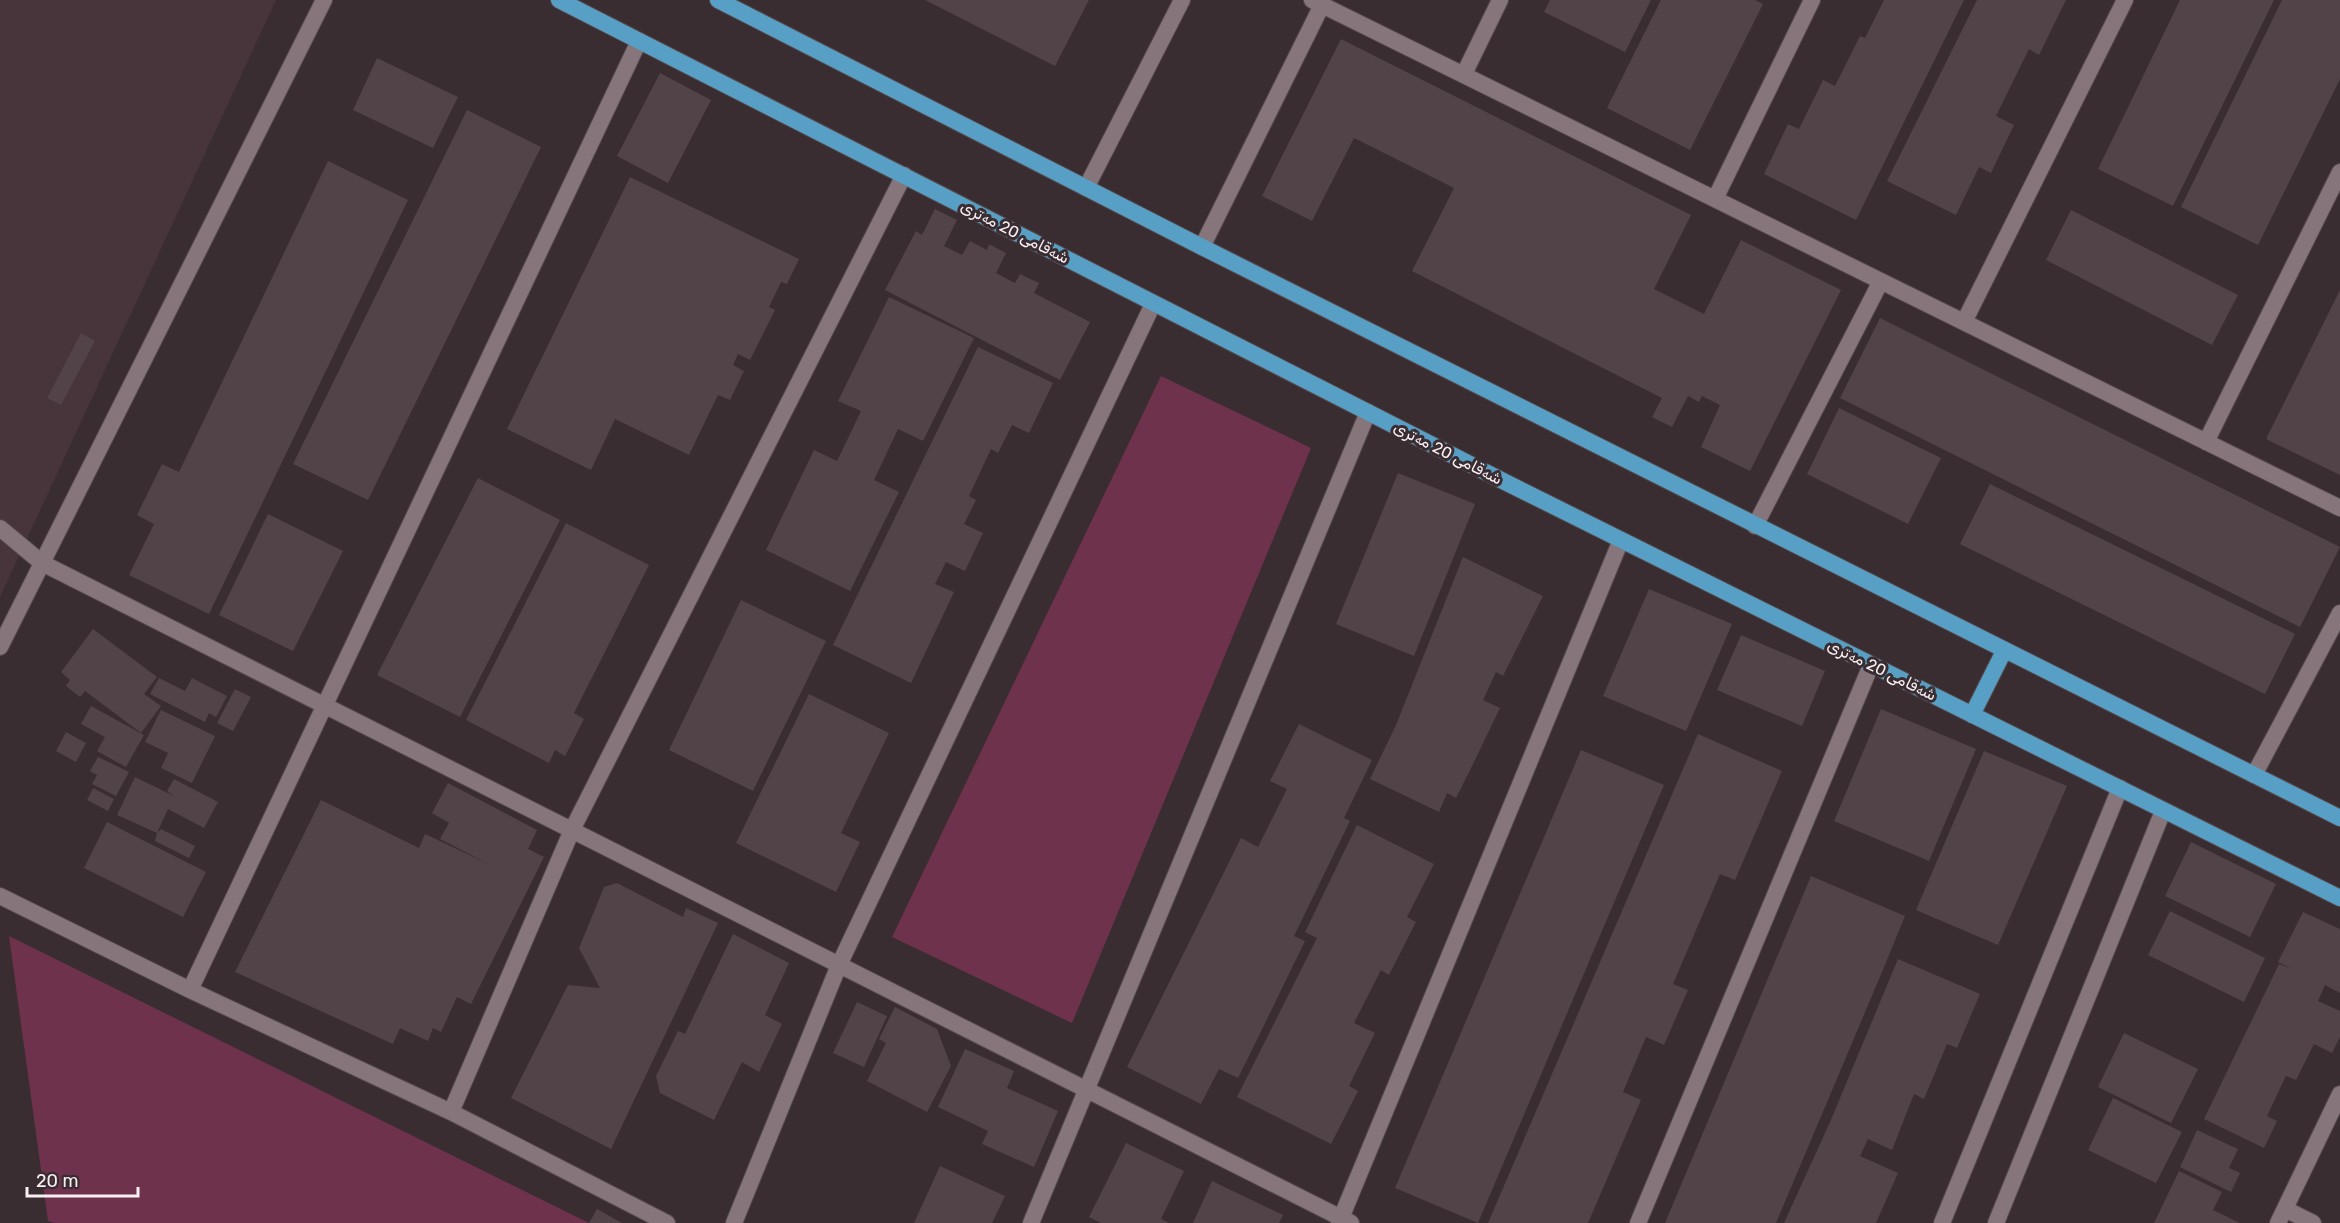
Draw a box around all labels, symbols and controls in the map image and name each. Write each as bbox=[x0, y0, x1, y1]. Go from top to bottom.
street label: شەقامی 20 مەتری bbox=[957, 196, 1073, 268]
street label: شەقامی 20 مەتری bbox=[1390, 417, 1506, 489]
street label: شەقامی 20 مەتری bbox=[1824, 635, 1940, 706]
scale bar bbox=[27, 1160, 138, 1198]
text: 20 m bbox=[36, 1170, 78, 1192]

